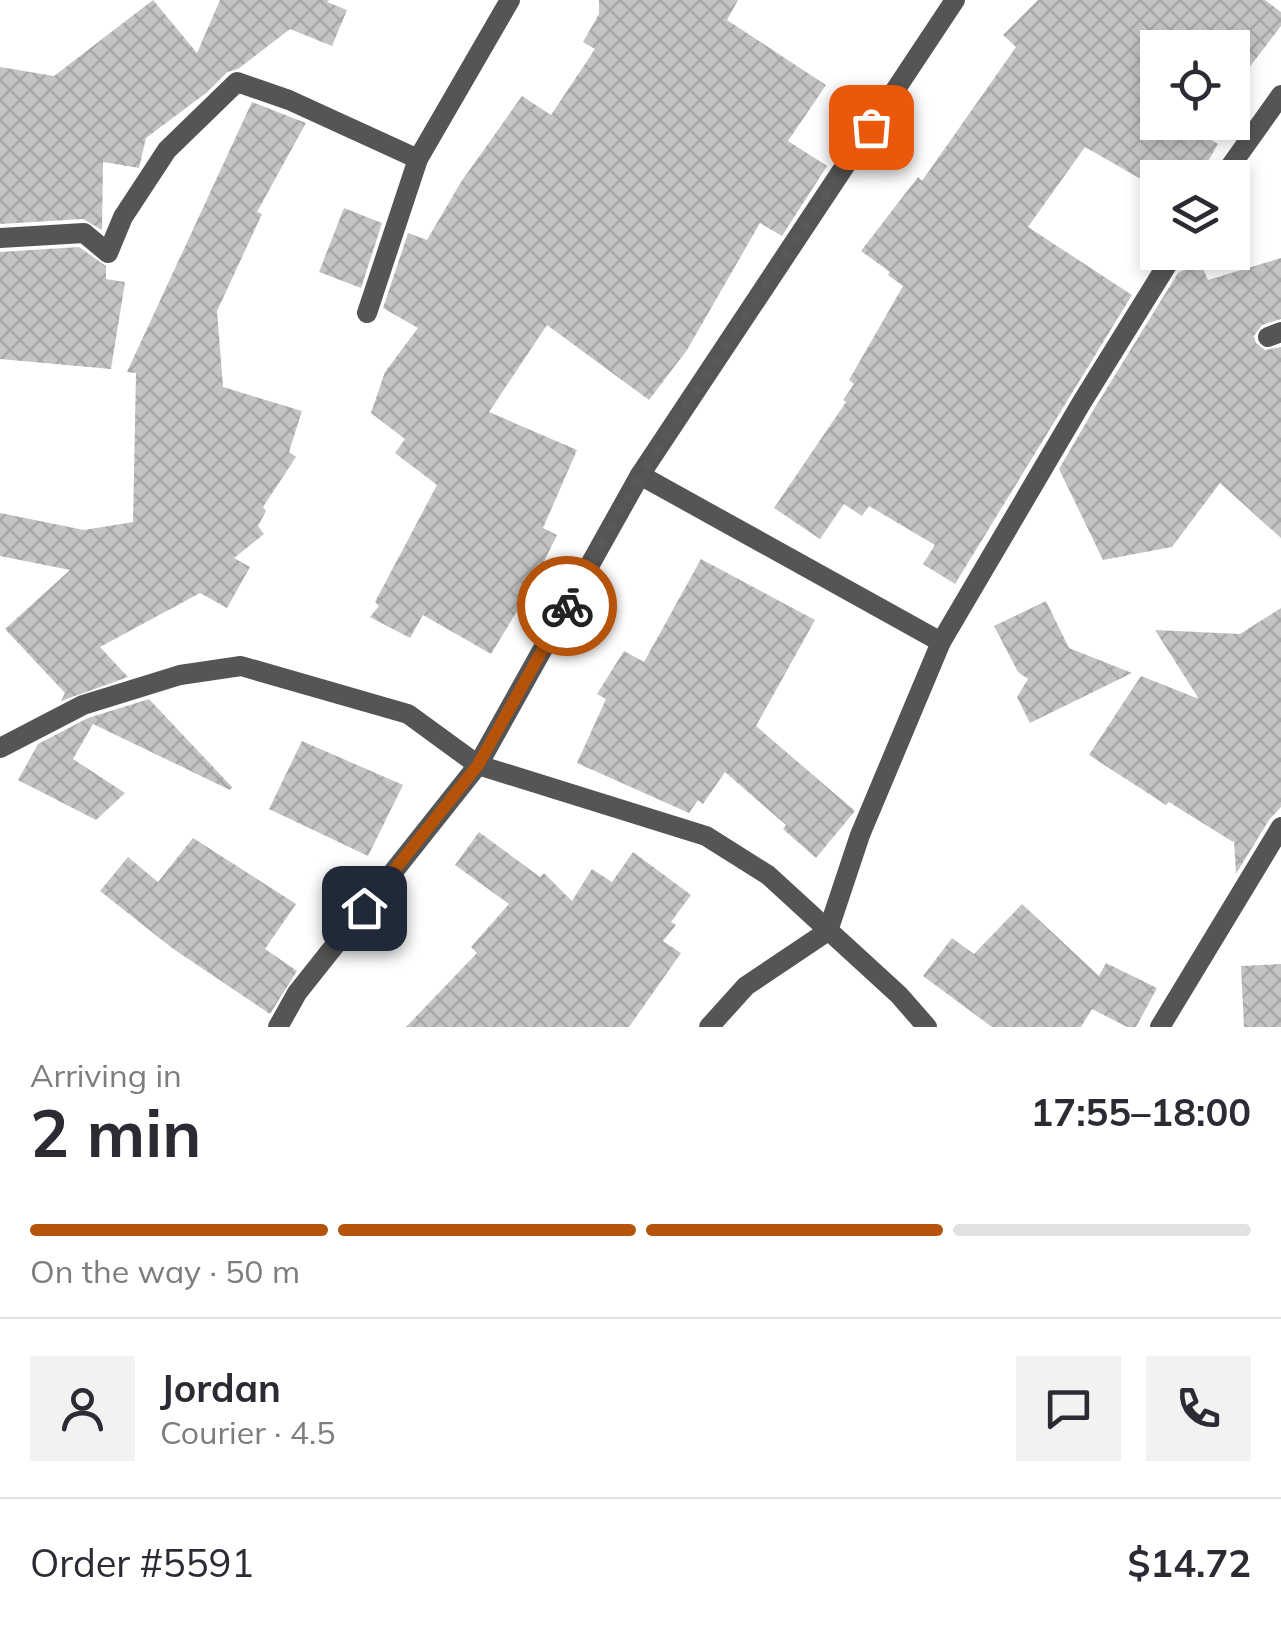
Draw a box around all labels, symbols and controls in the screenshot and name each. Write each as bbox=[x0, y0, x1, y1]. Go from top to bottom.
map controls bbox=[1140, 30, 1250, 270]
button: locate bbox=[1140, 30, 1250, 140]
pin bbox=[829, 85, 914, 170]
icon: bag bbox=[844, 100, 899, 155]
button: layers bbox=[1140, 160, 1250, 270]
courier bbox=[517, 556, 617, 656]
icon: bike bbox=[540, 579, 595, 634]
pin bbox=[322, 866, 407, 951]
icon: home bbox=[337, 881, 392, 936]
text: Arriving in bbox=[30, 1055, 182, 1095]
text: 17:55–18:00 bbox=[1031, 1088, 1251, 1136]
text: 2 min bbox=[30, 1092, 201, 1173]
text: On the way · 50 m bbox=[30, 1251, 300, 1291]
button: person bbox=[30, 1356, 135, 1461]
button: chat bbox=[1016, 1356, 1121, 1461]
button: phone bbox=[1146, 1356, 1251, 1461]
text: Jordan bbox=[160, 1364, 281, 1412]
text: Courier · 4.5 bbox=[160, 1412, 336, 1452]
text: Order #5591 bbox=[30, 1539, 254, 1587]
text: $14.72 bbox=[1128, 1539, 1251, 1587]

